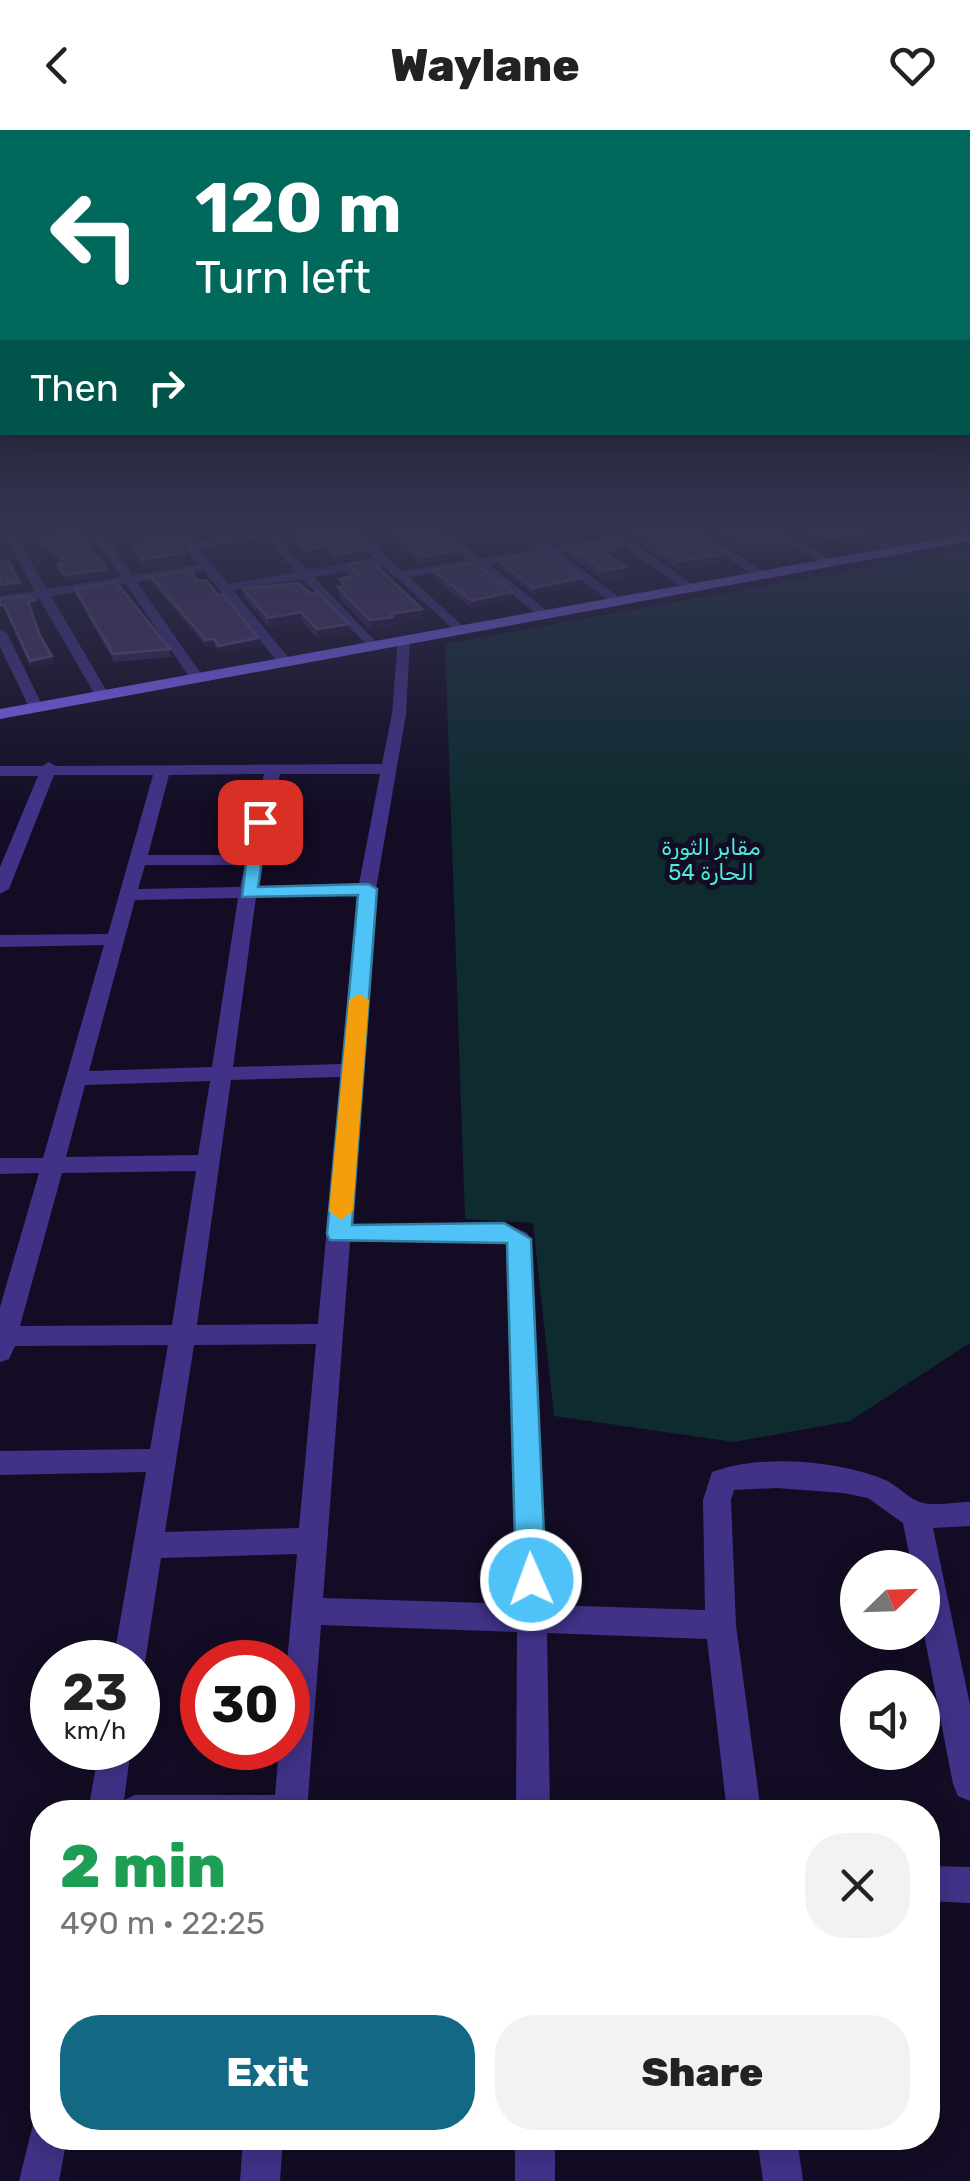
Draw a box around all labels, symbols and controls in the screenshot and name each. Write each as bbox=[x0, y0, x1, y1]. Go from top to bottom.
icon: back bbox=[30, 38, 85, 93]
icon: heart bbox=[885, 38, 940, 93]
text: Waylane bbox=[390, 39, 580, 92]
text: 120 m bbox=[195, 167, 402, 250]
icon: left bbox=[30, 170, 160, 300]
text: Turn left bbox=[195, 251, 371, 304]
icon: right bbox=[139, 360, 194, 415]
text: Then bbox=[30, 365, 119, 411]
pin bbox=[218, 780, 303, 865]
icon: arrive bbox=[233, 795, 288, 850]
park label: مقابر الثورة الحارة 54 bbox=[661, 834, 761, 886]
position arrow bbox=[479, 1528, 583, 1632]
north arrow bbox=[840, 1550, 940, 1650]
map controls bbox=[840, 1550, 940, 1770]
speed limit sign: 30 bbox=[180, 1640, 310, 1770]
text: 23 bbox=[62, 1663, 128, 1723]
button: sound bbox=[840, 1670, 940, 1770]
text: km/h bbox=[64, 1716, 126, 1745]
text: 2 min bbox=[60, 1831, 226, 1902]
button: close bbox=[805, 1833, 910, 1938]
text: 490 m · 22:25 bbox=[60, 1904, 265, 1942]
button: Exit bbox=[60, 2015, 475, 2130]
button: Share bbox=[495, 2015, 910, 2130]

